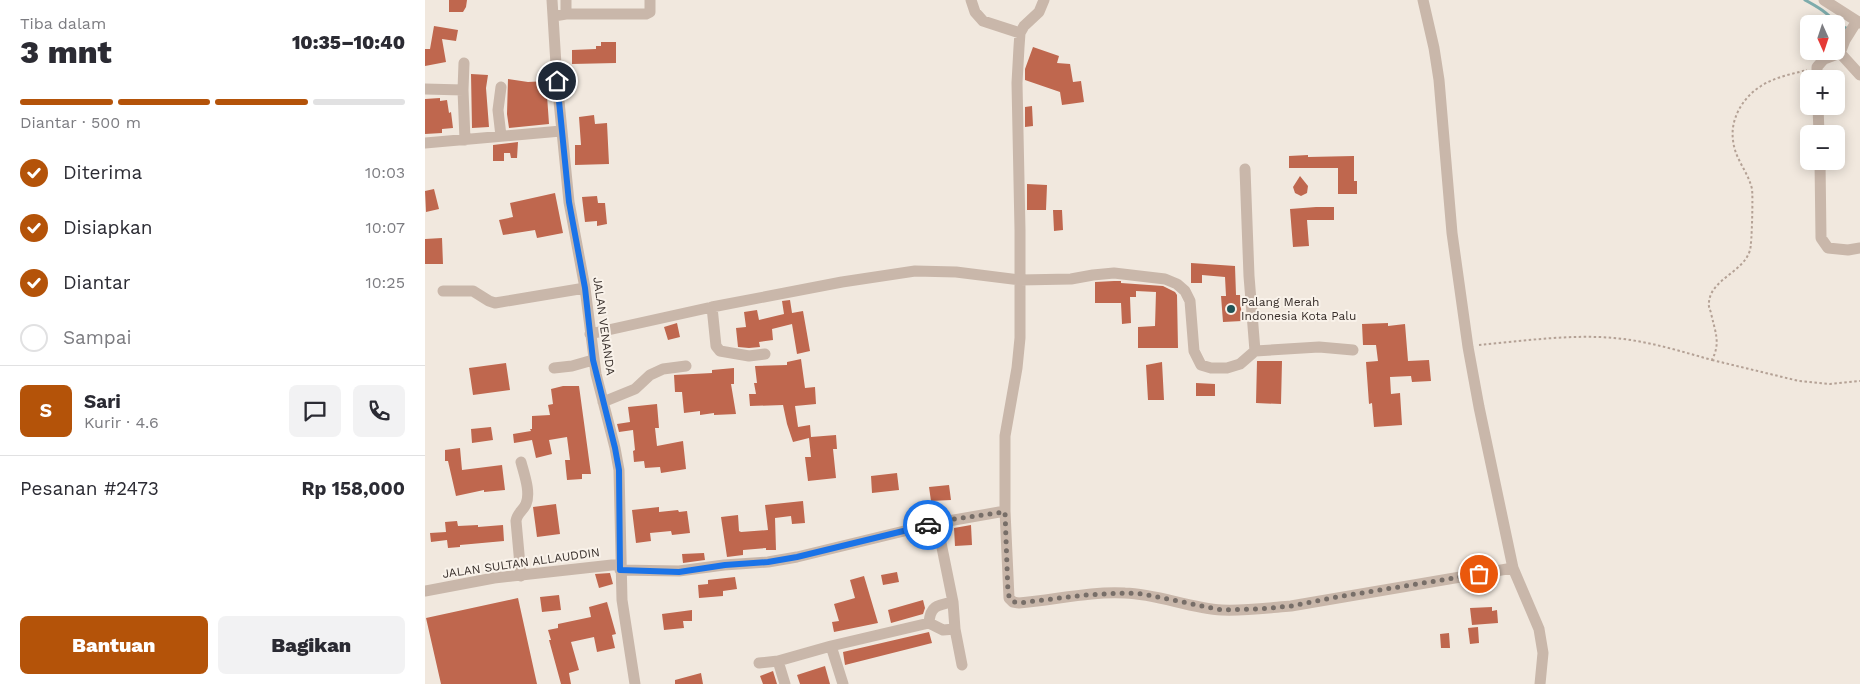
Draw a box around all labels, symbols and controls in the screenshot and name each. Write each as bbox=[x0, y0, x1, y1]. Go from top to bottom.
text: Tiba dalam bbox=[20, 14, 106, 33]
north arrow bbox=[1800, 15, 1845, 60]
map controls bbox=[1800, 15, 1845, 170]
text: 10:35–10:40 bbox=[292, 31, 405, 54]
text: 3 mnt bbox=[20, 33, 112, 71]
pin bbox=[536, 60, 578, 102]
icon: home bbox=[543, 67, 571, 95]
button: + bbox=[1800, 70, 1845, 115]
text: Diantar · 500 m bbox=[20, 113, 141, 132]
button: − bbox=[1800, 125, 1845, 170]
icon: check bbox=[20, 159, 48, 187]
text: Diterima bbox=[63, 161, 142, 184]
text: 10:03 bbox=[365, 163, 405, 182]
icon: check bbox=[20, 214, 48, 242]
text: Disiapkan bbox=[63, 216, 153, 239]
text: 10:07 bbox=[365, 218, 405, 237]
icon: check bbox=[20, 269, 48, 297]
text: Diantar bbox=[63, 271, 131, 294]
text: 10:25 bbox=[365, 273, 405, 292]
street label: JALAN VENANDA bbox=[590, 276, 618, 376]
place label: Palang Merah Indonesia Kota Palu bbox=[1241, 295, 1356, 323]
marker: Palang Merah Indonesia Kota Palu bbox=[1225, 303, 1237, 315]
text: Sampai bbox=[63, 326, 132, 349]
button: chat bbox=[289, 385, 341, 437]
button: phone bbox=[353, 385, 405, 437]
text: Sari bbox=[84, 390, 121, 413]
text: S bbox=[40, 399, 52, 422]
text: Kurir · 4.6 bbox=[84, 413, 159, 432]
text: Pesanan #2473 bbox=[20, 477, 159, 500]
text: Rp 158,000 bbox=[302, 477, 405, 500]
courier bbox=[903, 500, 953, 550]
icon: car bbox=[914, 511, 942, 539]
street label: JALAN SULTAN ALLAUDDIN bbox=[441, 545, 601, 581]
pin bbox=[1458, 553, 1500, 595]
icon: bag bbox=[1465, 560, 1493, 588]
button: Bantuan bbox=[20, 616, 208, 674]
button: Bagikan bbox=[218, 616, 405, 674]

